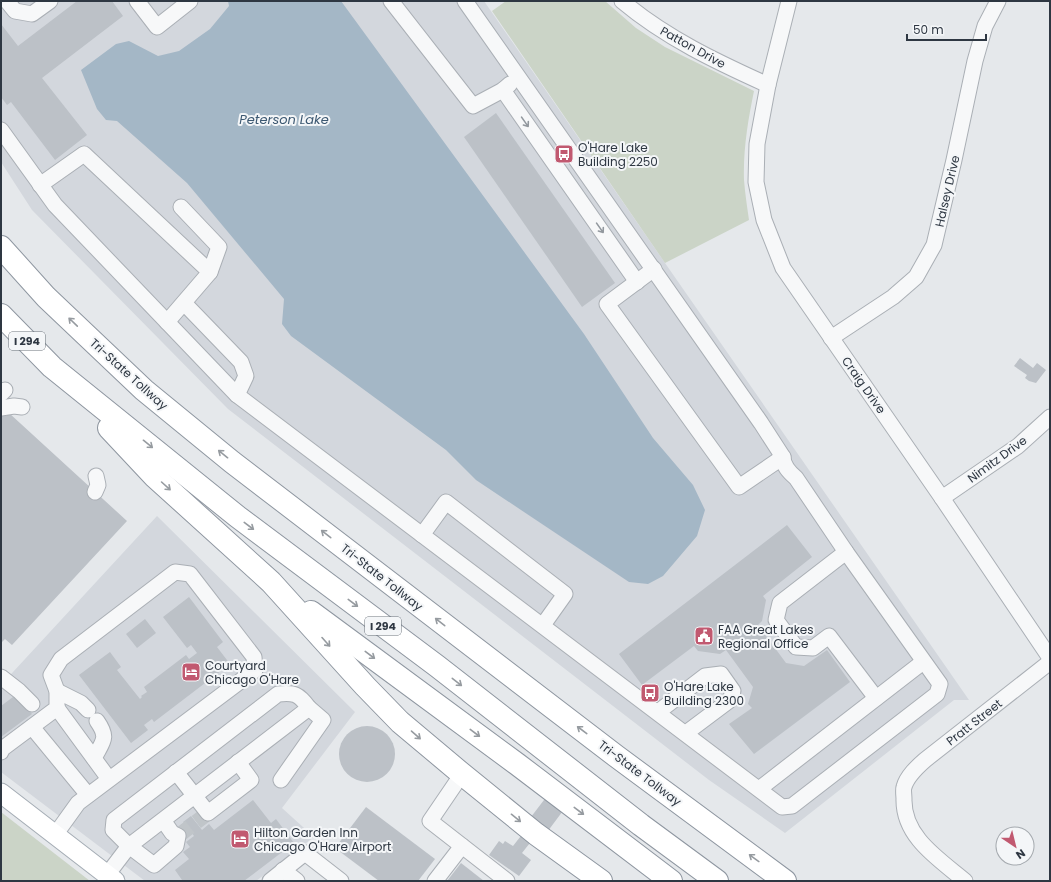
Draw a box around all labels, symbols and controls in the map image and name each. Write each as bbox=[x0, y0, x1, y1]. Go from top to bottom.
scale bar bbox=[907, 16, 986, 42]
text: 50 m bbox=[913, 21, 944, 38]
street label: Patton Drive bbox=[657, 22, 729, 72]
water label: Peterson Lake bbox=[239, 110, 329, 129]
one-way arrow bbox=[521, 116, 529, 127]
place label: O'Hare Lake Building 2250 bbox=[578, 139, 658, 170]
bus stop icon: O'Hare Lake Building 2250 bbox=[553, 143, 575, 165]
street label: Halsey Drive bbox=[930, 153, 964, 229]
one-way arrow bbox=[596, 223, 604, 234]
one-way arrow bbox=[68, 318, 78, 327]
road number: I 294 bbox=[9, 332, 45, 350]
street label: Tri-State Tollway bbox=[86, 334, 172, 414]
street label: Craig Drive bbox=[838, 353, 890, 417]
street label: Nimitz Drive bbox=[964, 432, 1030, 486]
one-way arrow bbox=[142, 440, 153, 449]
one-way arrow bbox=[217, 450, 228, 459]
one-way arrow bbox=[161, 482, 171, 491]
one-way arrow bbox=[244, 521, 255, 530]
one-way arrow bbox=[320, 530, 331, 538]
street label: Tri-State Tollway bbox=[337, 540, 427, 615]
one-way arrow bbox=[348, 599, 359, 608]
road number: I 294 bbox=[365, 617, 401, 635]
one-way arrow bbox=[434, 617, 445, 626]
place label: FAA Great Lakes Regional Office bbox=[718, 621, 814, 652]
public building icon: FAA Great Lakes Regional Office bbox=[693, 625, 715, 647]
one-way arrow bbox=[321, 637, 331, 647]
one-way arrow bbox=[365, 651, 376, 660]
place label: Courtyard Chicago O'Hare bbox=[205, 657, 299, 688]
hotel icon: Courtyard Chicago O'Hare bbox=[180, 661, 202, 683]
one-way arrow bbox=[452, 677, 463, 686]
place label: O'Hare Lake Building 2300 bbox=[664, 678, 744, 709]
bus stop icon: O'Hare Lake Building 2300 bbox=[639, 682, 661, 704]
street label: Pratt Street bbox=[943, 695, 1005, 749]
one-way arrow bbox=[577, 726, 588, 734]
one-way arrow bbox=[469, 729, 480, 737]
one-way arrow bbox=[411, 731, 422, 740]
street label: Tri-State Tollway bbox=[595, 736, 685, 810]
one-way arrow bbox=[573, 806, 584, 815]
one-way arrow bbox=[511, 814, 522, 823]
place label: Hilton Garden Inn Chicago O'Hare Airport bbox=[254, 824, 391, 855]
north arrow bbox=[995, 826, 1035, 866]
hotel icon: Hilton Garden Inn Chicago O'Hare Airport bbox=[229, 828, 251, 850]
text: N bbox=[1013, 845, 1029, 863]
one-way arrow bbox=[748, 854, 759, 862]

